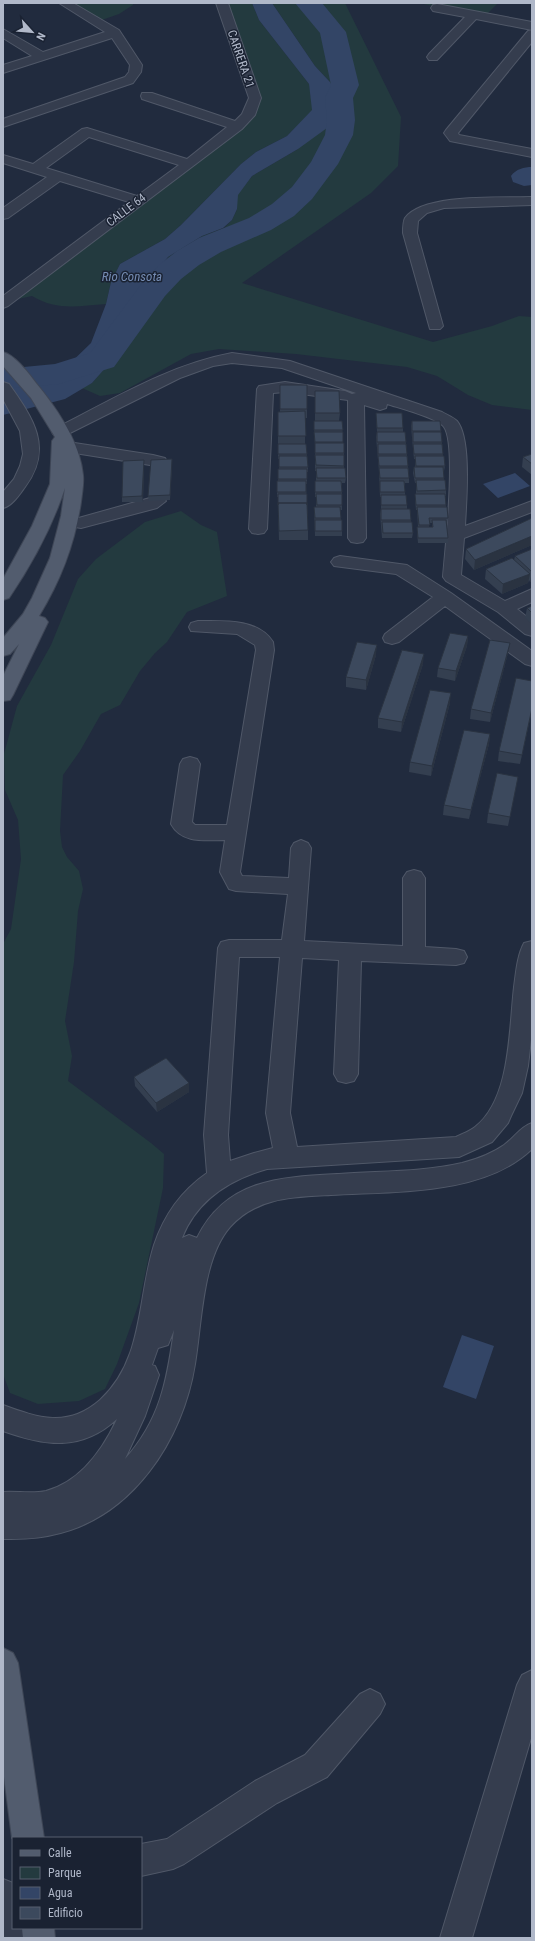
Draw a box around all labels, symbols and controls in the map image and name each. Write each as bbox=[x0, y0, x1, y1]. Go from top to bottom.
north arrow bbox=[12, 12, 52, 52]
street label: CARRERA 21 bbox=[225, 28, 257, 90]
text: N bbox=[33, 30, 48, 42]
street label: CALLE 64 bbox=[104, 191, 149, 229]
water label: Rio Consota bbox=[102, 269, 162, 284]
legend bbox=[12, 1837, 142, 1929]
text: Calle bbox=[48, 1846, 72, 1860]
text: Parque bbox=[48, 1866, 82, 1880]
text: Agua bbox=[48, 1886, 73, 1900]
text: Edificio bbox=[48, 1906, 83, 1920]

